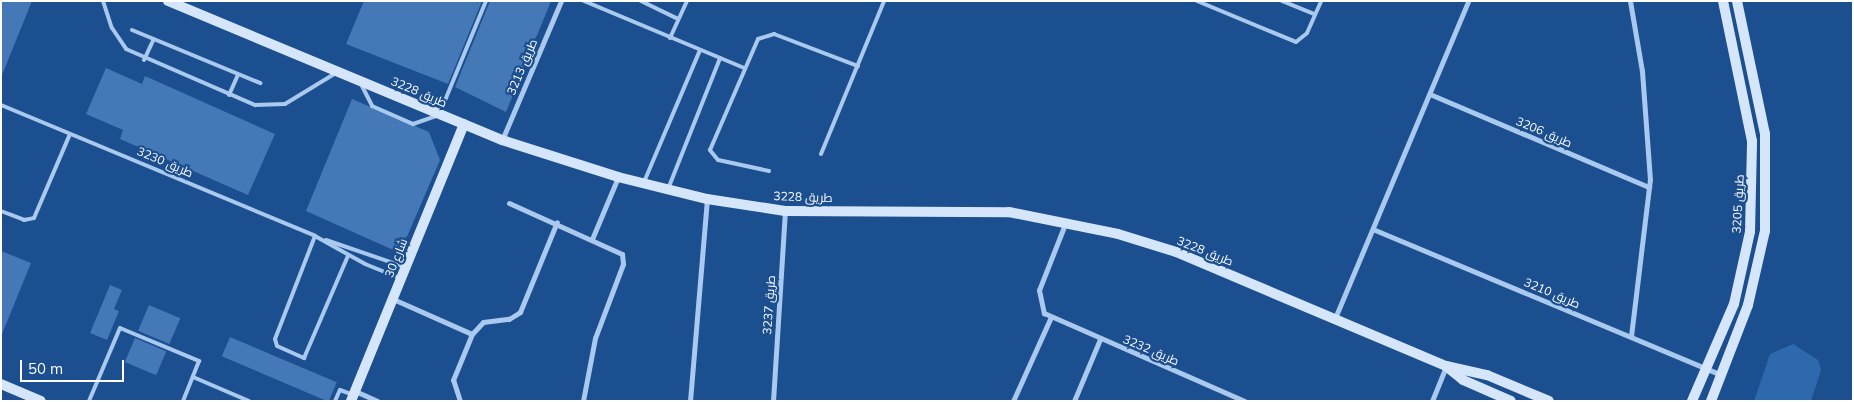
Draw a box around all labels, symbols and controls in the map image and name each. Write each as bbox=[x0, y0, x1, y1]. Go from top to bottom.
street label: طريق 3213 bbox=[504, 37, 540, 97]
street label: طريق 3228 bbox=[389, 74, 449, 110]
street label: طريق 3206 bbox=[1514, 114, 1574, 150]
street label: طريق 3230 bbox=[135, 144, 195, 180]
street label: طريق 3205 bbox=[1729, 174, 1747, 234]
street label: طريق 3228 bbox=[773, 189, 833, 205]
street label: طريق 3228 bbox=[1175, 233, 1235, 269]
street label: شارع 30 bbox=[382, 236, 410, 280]
street label: طريق 3237 bbox=[760, 275, 778, 335]
street label: طريق 3210 bbox=[1522, 275, 1582, 311]
street label: طريق 3232 bbox=[1121, 332, 1181, 368]
scale bar bbox=[22, 350, 126, 382]
text: 50 m bbox=[28, 359, 63, 378]

